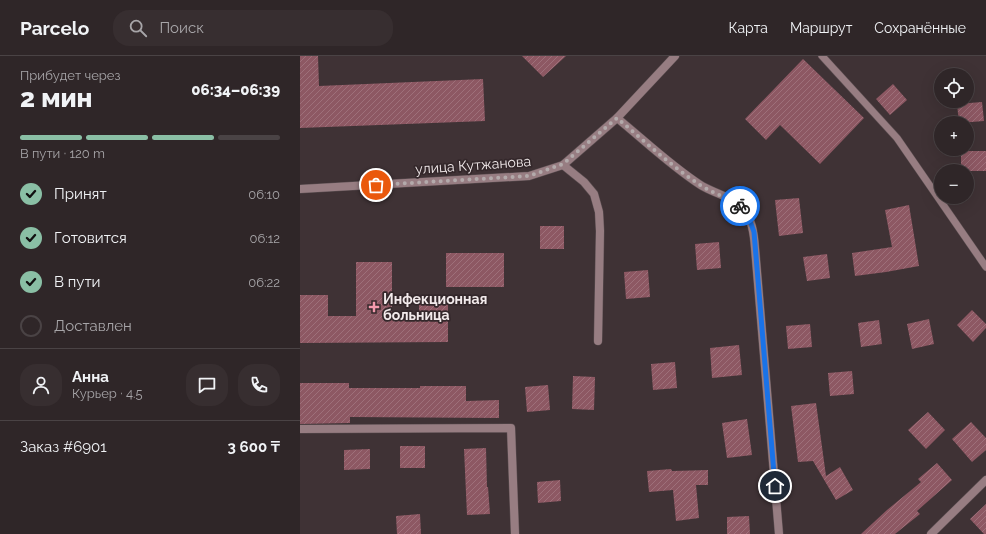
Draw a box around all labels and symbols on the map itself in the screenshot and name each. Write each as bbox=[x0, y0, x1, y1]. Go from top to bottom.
street label: улица Кутжанова bbox=[415, 153, 531, 177]
pin bbox=[359, 168, 393, 202]
courier bbox=[720, 186, 760, 226]
place label: Инфекционная больница bbox=[383, 291, 487, 323]
marker: Инфекционная больница bbox=[368, 301, 380, 313]
pin bbox=[758, 469, 792, 503]

